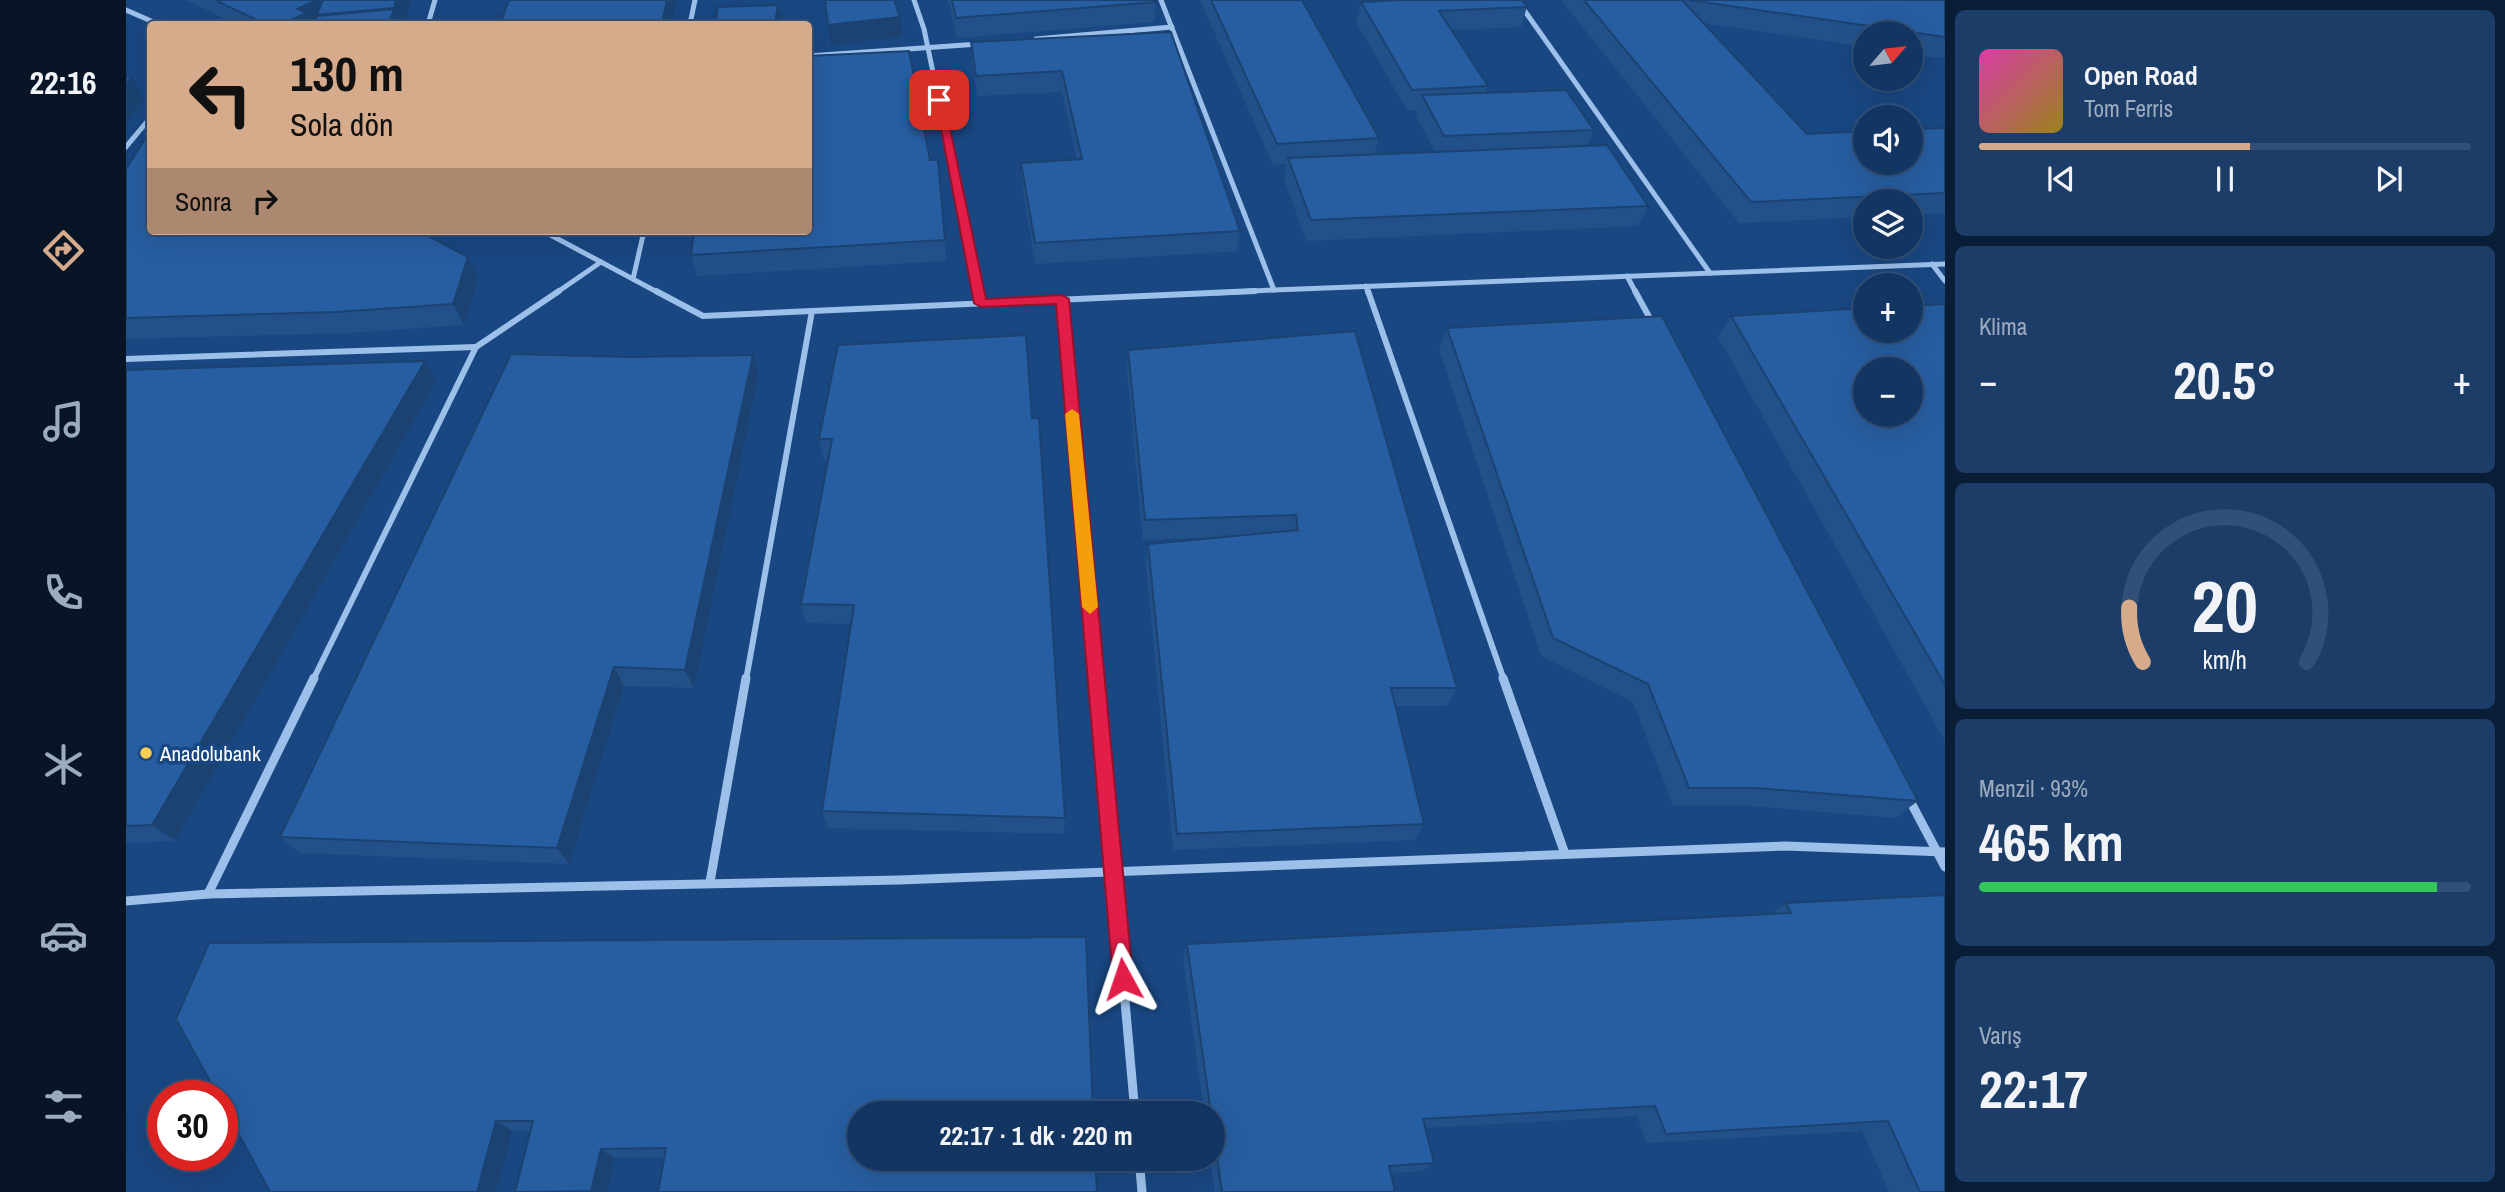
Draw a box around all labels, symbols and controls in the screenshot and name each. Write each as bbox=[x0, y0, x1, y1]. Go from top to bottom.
north arrow bbox=[1853, 21, 1923, 91]
map controls bbox=[1853, 21, 1923, 427]
text: 130 m bbox=[290, 40, 404, 106]
icon: left bbox=[175, 49, 266, 140]
text: Open Road bbox=[2084, 58, 2198, 93]
text: 22:16 bbox=[29, 61, 97, 104]
pin bbox=[909, 70, 969, 130]
icon: arrive bbox=[920, 81, 958, 119]
text: Tom Ferris bbox=[2084, 93, 2173, 124]
text: Sola dön bbox=[290, 103, 394, 146]
button: sound bbox=[1853, 105, 1923, 175]
icon: previous bbox=[2042, 160, 2080, 198]
icon: pause bbox=[2206, 160, 2244, 198]
icon: next bbox=[2370, 160, 2408, 198]
icon: right bbox=[246, 182, 284, 220]
text: Sonra bbox=[175, 184, 232, 219]
button: layers bbox=[1853, 189, 1923, 259]
icon: directions bbox=[39, 226, 88, 275]
button: + bbox=[1853, 273, 1923, 343]
text: Klima bbox=[1979, 311, 2027, 342]
text: 20.5° bbox=[2173, 345, 2277, 415]
text: − bbox=[1979, 355, 1997, 406]
text: + bbox=[2453, 355, 2471, 406]
button: − bbox=[1853, 357, 1923, 427]
icon: music bbox=[39, 397, 88, 446]
text: 20 bbox=[2192, 557, 2258, 655]
icon: phone bbox=[39, 568, 88, 617]
text: km/h bbox=[2203, 643, 2247, 677]
place label: Anadolubank bbox=[159, 739, 261, 768]
icon: climate bbox=[39, 740, 88, 789]
marker: Anadolubank bbox=[138, 745, 154, 761]
text: Menzil · 93% bbox=[1979, 773, 2088, 804]
text: 465 km bbox=[1979, 807, 2124, 877]
icon: car bbox=[39, 911, 88, 960]
position arrow bbox=[1086, 942, 1160, 1016]
text: Varış bbox=[1979, 1020, 2022, 1051]
text: 22:17 bbox=[1979, 1054, 2088, 1124]
speed limit sign: 30 bbox=[147, 1080, 238, 1171]
icon: filters bbox=[39, 1082, 88, 1131]
text: 22:17 · 1 dk · 220 m bbox=[939, 1118, 1133, 1153]

